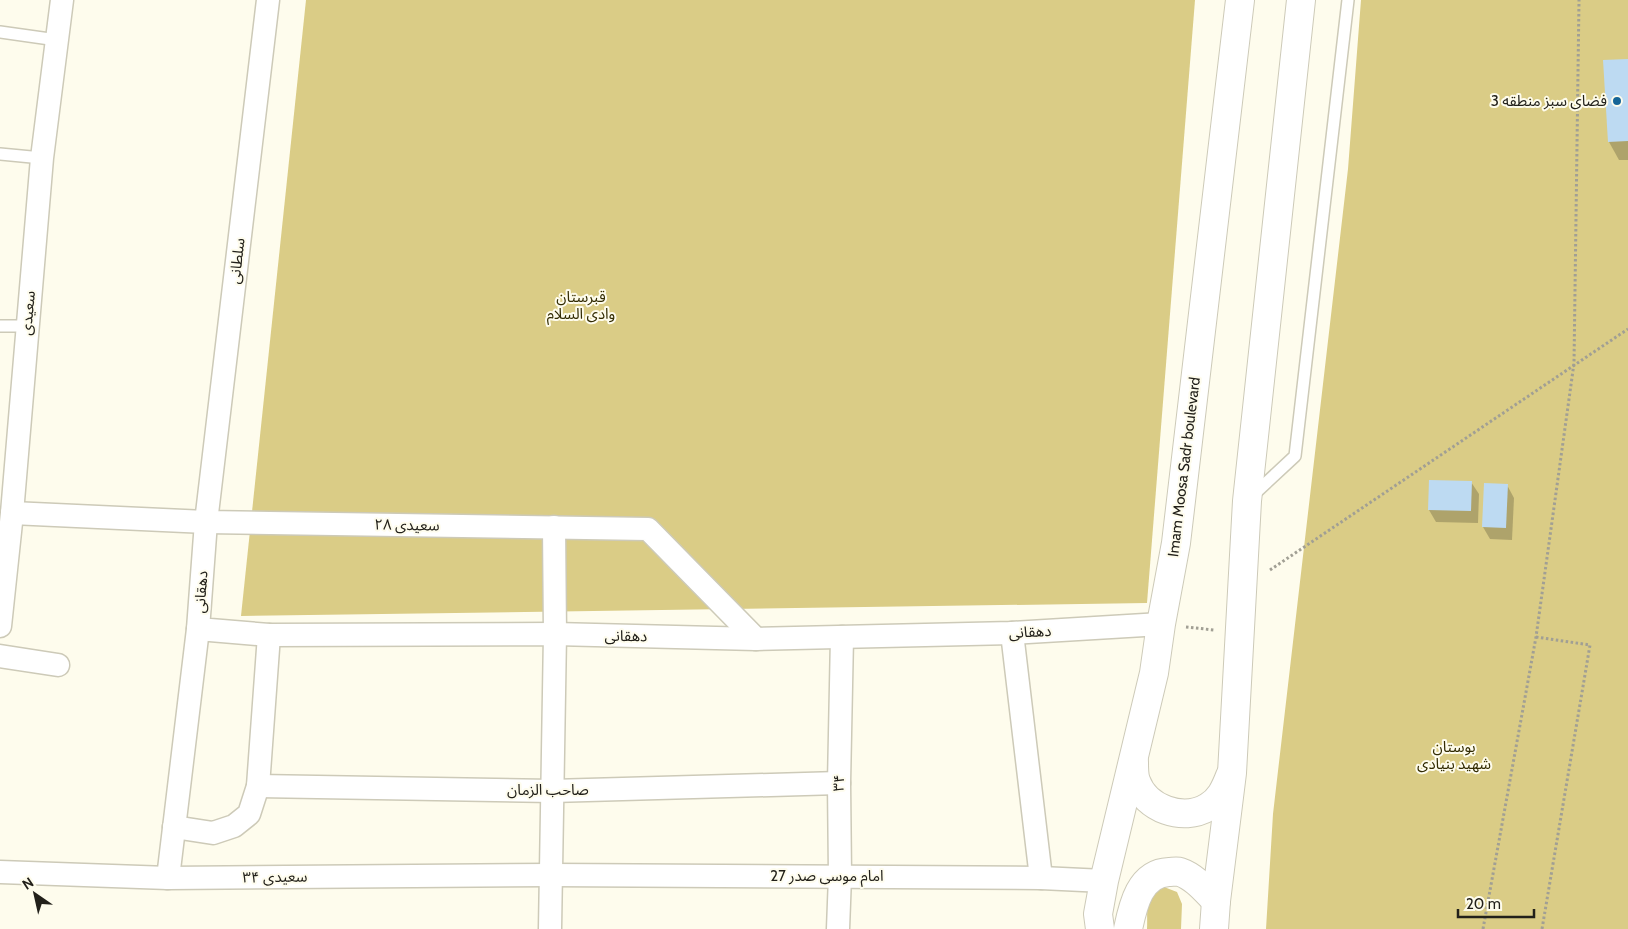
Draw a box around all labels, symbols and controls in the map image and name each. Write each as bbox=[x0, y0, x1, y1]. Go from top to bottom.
place label: فضای سبز منطقه 3 bbox=[1491, 92, 1607, 110]
marker: فضای سبز منطقه 3 bbox=[1611, 95, 1623, 107]
street label: سلطانی bbox=[225, 237, 249, 285]
park label: قبرستان وادی السلام bbox=[547, 288, 615, 325]
street label: سعیدی bbox=[17, 290, 39, 336]
street label: Imam Moosa Sadr boulevard bbox=[1164, 376, 1204, 558]
street label: سعیدی ۲۸ bbox=[374, 515, 440, 535]
street label: دهقانی bbox=[191, 570, 211, 614]
street label: دهقانی bbox=[1008, 622, 1052, 642]
street label: دهقانی bbox=[605, 627, 647, 645]
park label: بوستان شهید بنیادی bbox=[1417, 738, 1491, 773]
street label: ۳۴ bbox=[830, 774, 848, 792]
street label: صاحب الزمان bbox=[507, 781, 589, 799]
street label: سعیدی ۳۴ bbox=[242, 867, 308, 887]
street label: امام موسی صدر 27 bbox=[770, 867, 884, 887]
north arrow bbox=[10, 869, 60, 919]
text: N bbox=[19, 873, 37, 893]
scale bar bbox=[1458, 886, 1534, 918]
text: 20 m bbox=[1466, 895, 1501, 913]

